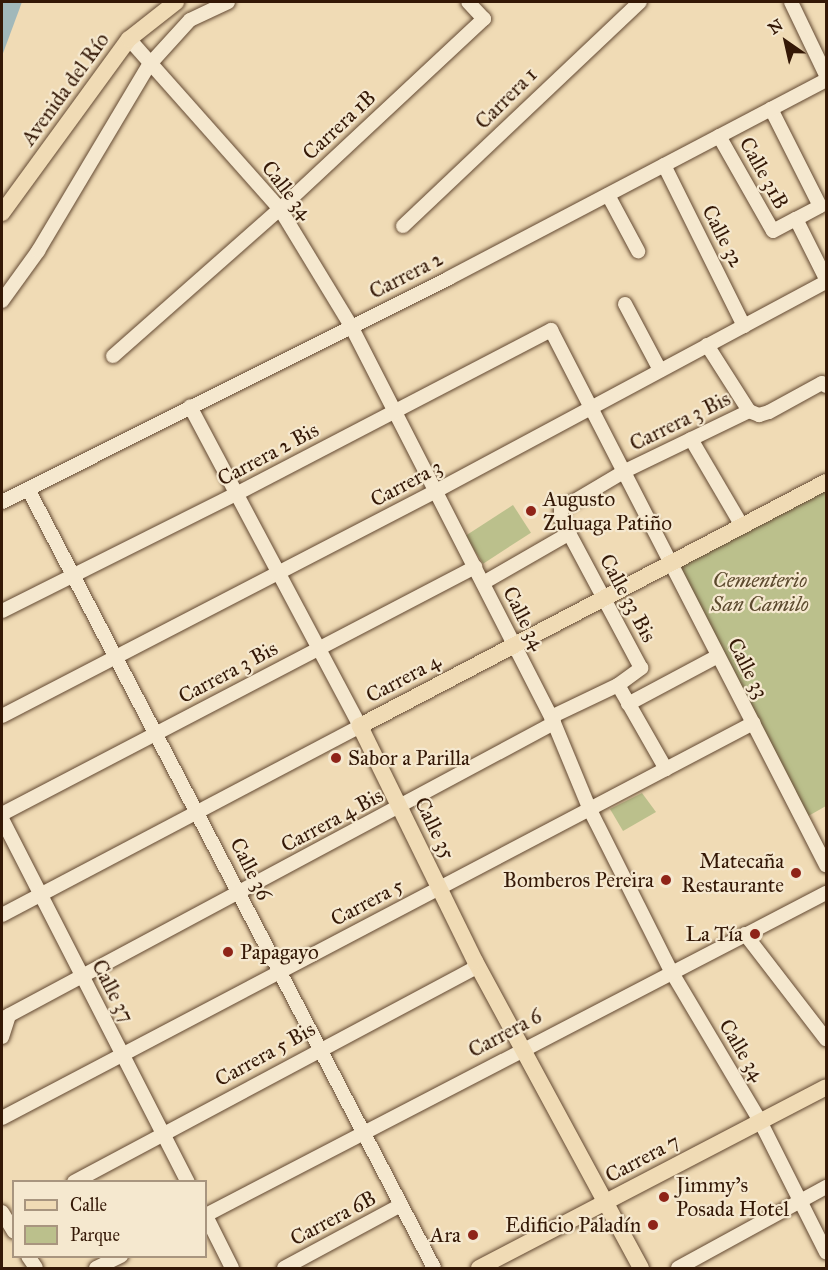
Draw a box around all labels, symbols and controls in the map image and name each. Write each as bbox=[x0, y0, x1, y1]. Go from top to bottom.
north arrow bbox=[756, 12, 816, 72]
text: N bbox=[765, 15, 787, 38]
street label: Avenida del Río bbox=[16, 28, 114, 150]
street label: Carrera 1 bbox=[470, 62, 542, 134]
street label: Carrera 1B bbox=[297, 85, 381, 165]
street label: Calle 31B bbox=[734, 133, 794, 213]
street label: Calle 34 bbox=[256, 156, 318, 224]
street label: Calle 32 bbox=[697, 201, 749, 271]
street label: Carrera 2 bbox=[365, 246, 447, 304]
street label: Carrera 3 Bis bbox=[626, 386, 734, 456]
street label: Carrera 2 Bis bbox=[213, 417, 323, 491]
street label: Carrera 3 bbox=[366, 454, 446, 512]
place label: Augusto Zuluaga Patiño bbox=[543, 486, 672, 536]
marker: Augusto Zuluaga Patiño bbox=[524, 504, 538, 518]
street label: Calle 33 Bis bbox=[594, 550, 662, 646]
park label: Cementerio San Camilo bbox=[711, 567, 809, 617]
street label: Calle 34 bbox=[497, 582, 551, 654]
street label: Calle 33 bbox=[722, 634, 774, 702]
street label: Carrera 3 Bis bbox=[174, 635, 282, 709]
street label: Carrera 4 bbox=[362, 648, 444, 708]
place label: Sabor a Parilla bbox=[348, 745, 470, 771]
marker: Sabor a Parilla bbox=[329, 751, 343, 765]
street label: Carrera 4 Bis bbox=[277, 783, 387, 857]
street label: Calle 35 bbox=[409, 793, 461, 863]
street label: Calle 36 bbox=[225, 833, 277, 905]
place label: Matecaña Restaurante bbox=[681, 848, 784, 898]
marker: Matecaña Restaurante bbox=[789, 866, 803, 880]
place label: Bomberos Pereira bbox=[503, 867, 654, 893]
street label: Carrera 5 bbox=[326, 872, 408, 932]
marker: Bomberos Pereira bbox=[659, 873, 673, 887]
place label: La Tía bbox=[685, 921, 743, 947]
marker: La Tía bbox=[748, 927, 762, 941]
place label: Papagayo bbox=[240, 939, 319, 965]
marker: Papagayo bbox=[221, 945, 235, 959]
street label: Calle 37 bbox=[86, 955, 140, 1027]
street label: Carrera 6 bbox=[464, 1003, 546, 1063]
street label: Calle 34 bbox=[714, 1014, 770, 1086]
street label: Carrera 5 Bis bbox=[211, 1016, 319, 1092]
street label: Carrera 7 bbox=[601, 1128, 683, 1188]
place label: Jimmy's Posada Hotel bbox=[676, 1172, 789, 1222]
legend bbox=[12, 1180, 207, 1258]
street label: Carrera 6B bbox=[286, 1185, 380, 1251]
marker: Jimmy's Posada Hotel bbox=[657, 1190, 671, 1204]
text: Calle bbox=[70, 1194, 107, 1216]
place label: Edificio Paladín bbox=[505, 1212, 641, 1238]
marker: Edificio Paladín bbox=[646, 1218, 660, 1232]
place label: Ara bbox=[430, 1222, 461, 1248]
text: Parque bbox=[70, 1224, 120, 1246]
marker: Ara bbox=[466, 1228, 480, 1242]

